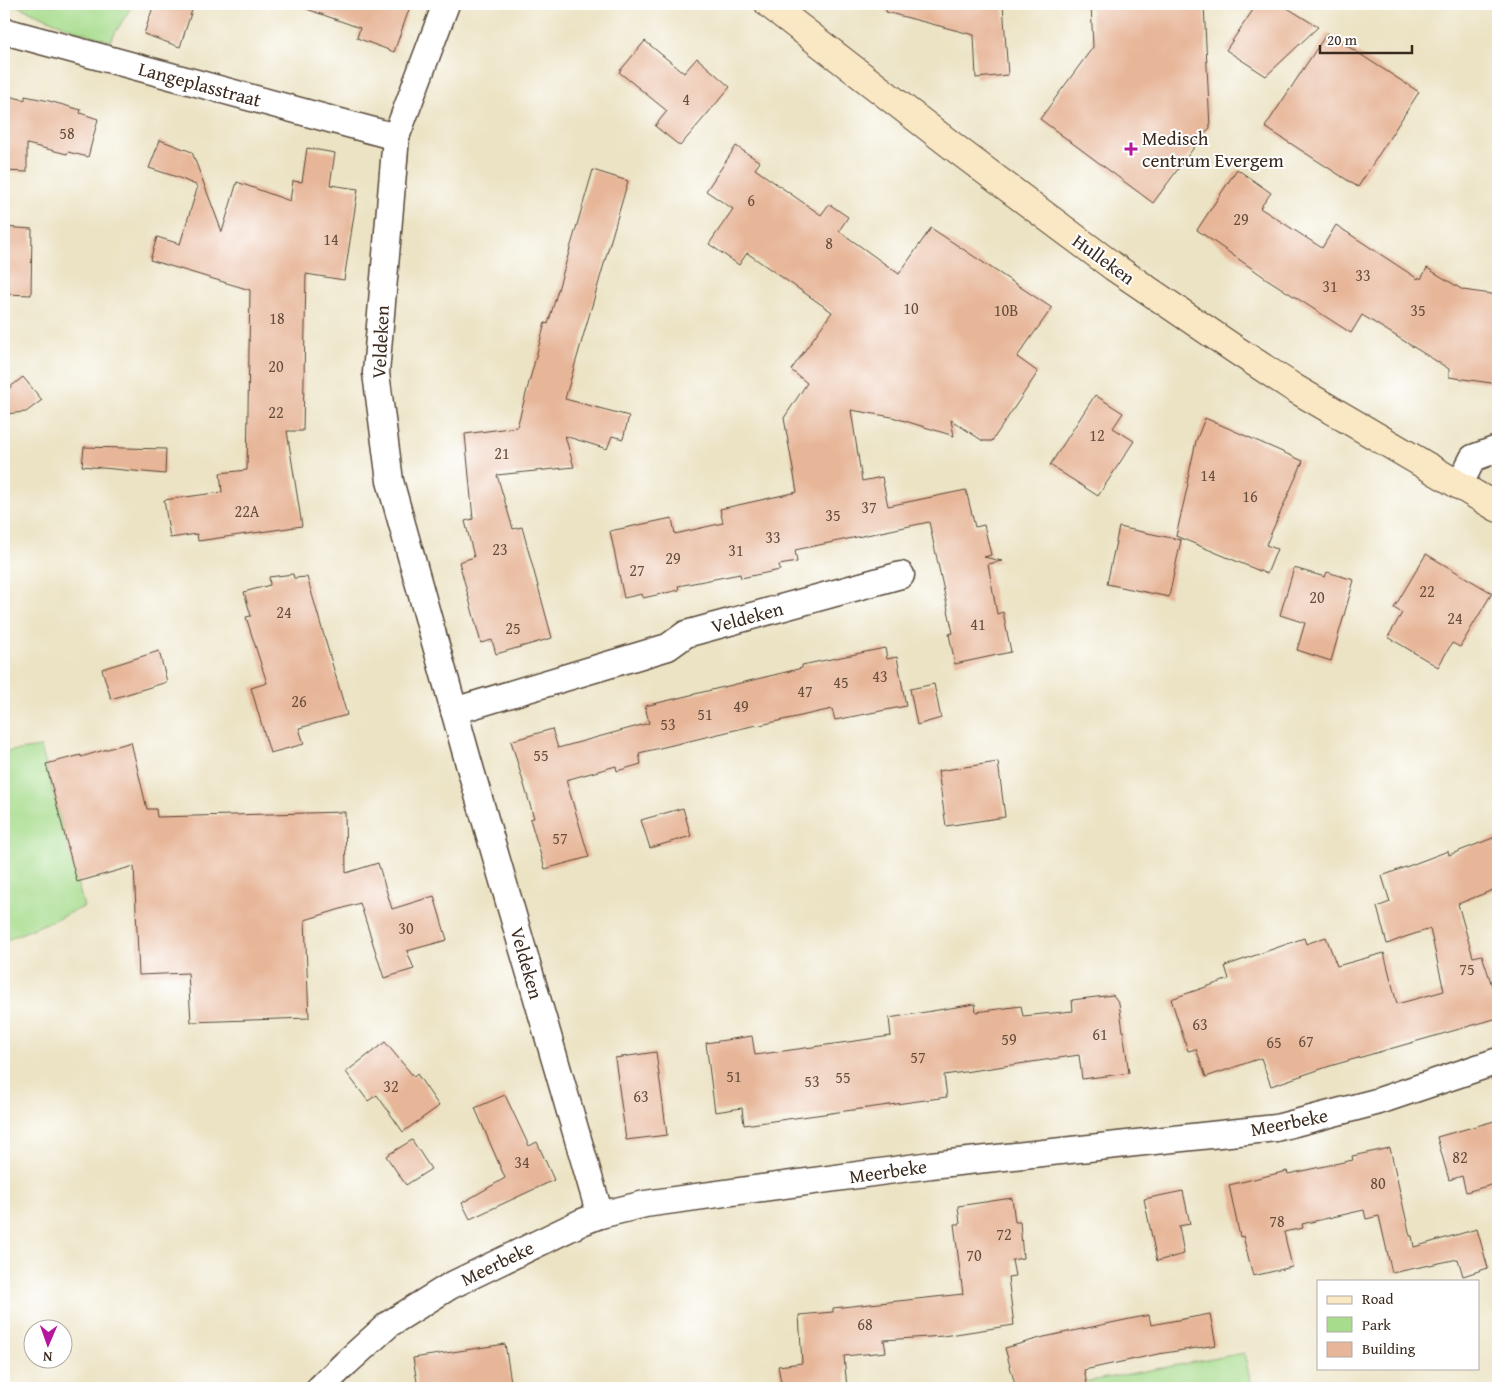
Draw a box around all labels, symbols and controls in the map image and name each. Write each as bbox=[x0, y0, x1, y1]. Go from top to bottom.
scale bar bbox=[1320, 22, 1412, 54]
text: 20 m bbox=[1327, 29, 1358, 50]
street label: Langeplasstraat bbox=[136, 54, 265, 114]
house number: 4 bbox=[682, 87, 690, 111]
house number: 58 bbox=[59, 121, 75, 145]
place label: Medisch centrum Evergem bbox=[1142, 124, 1284, 174]
marker: Medisch centrum Evergem bbox=[1124, 142, 1138, 156]
house number: 6 bbox=[747, 188, 755, 212]
house number: 29 bbox=[1233, 207, 1249, 231]
house number: 14 bbox=[323, 227, 339, 251]
street label: Hulleken bbox=[1067, 227, 1141, 291]
house number: 8 bbox=[825, 231, 833, 255]
house number: 33 bbox=[1355, 263, 1371, 287]
house number: 31 bbox=[1322, 274, 1338, 298]
house number: 10 bbox=[903, 296, 919, 320]
house number: 10B bbox=[994, 298, 1018, 322]
house number: 35 bbox=[1410, 298, 1426, 322]
street label: Veldeken bbox=[364, 304, 396, 379]
house number: 18 bbox=[269, 306, 285, 330]
house number: 20 bbox=[268, 354, 284, 378]
house number: 22 bbox=[268, 400, 284, 424]
house number: 12 bbox=[1089, 423, 1105, 447]
house number: 21 bbox=[494, 441, 510, 465]
house number: 14 bbox=[1200, 463, 1216, 487]
house number: 16 bbox=[1242, 484, 1258, 508]
house number: 37 bbox=[861, 495, 877, 519]
house number: 22A bbox=[234, 499, 260, 523]
house number: 35 bbox=[825, 503, 841, 527]
house number: 33 bbox=[765, 525, 781, 549]
house number: 23 bbox=[492, 537, 508, 561]
house number: 31 bbox=[728, 538, 744, 562]
house number: 29 bbox=[665, 546, 681, 570]
house number: 27 bbox=[629, 558, 645, 582]
house number: 22 bbox=[1419, 579, 1435, 603]
house number: 20 bbox=[1309, 585, 1325, 609]
street label: Veldeken bbox=[708, 594, 786, 640]
house number: 24 bbox=[276, 600, 292, 624]
house number: 24 bbox=[1447, 606, 1463, 630]
house number: 41 bbox=[970, 612, 986, 636]
house number: 25 bbox=[505, 616, 521, 640]
house number: 43 bbox=[872, 664, 888, 688]
house number: 45 bbox=[833, 670, 849, 694]
house number: 47 bbox=[797, 679, 813, 703]
house number: 26 bbox=[291, 689, 307, 713]
house number: 49 bbox=[733, 694, 749, 718]
house number: 51 bbox=[697, 702, 713, 726]
house number: 53 bbox=[660, 712, 676, 736]
house number: 55 bbox=[533, 743, 549, 767]
house number: 57 bbox=[552, 826, 568, 850]
house number: 30 bbox=[398, 916, 414, 940]
street label: Veldeken bbox=[503, 924, 551, 1002]
house number: 75 bbox=[1459, 957, 1475, 981]
house number: 63 bbox=[1192, 1012, 1208, 1036]
house number: 61 bbox=[1092, 1022, 1108, 1046]
house number: 59 bbox=[1001, 1027, 1017, 1051]
house number: 67 bbox=[1298, 1029, 1314, 1053]
house number: 65 bbox=[1266, 1030, 1282, 1054]
house number: 57 bbox=[910, 1045, 926, 1069]
house number: 51 bbox=[726, 1064, 742, 1088]
house number: 55 bbox=[835, 1065, 851, 1089]
house number: 53 bbox=[804, 1069, 820, 1093]
house number: 32 bbox=[383, 1074, 399, 1098]
house number: 63 bbox=[633, 1084, 649, 1108]
street label: Meerbeke bbox=[1248, 1101, 1330, 1143]
house number: 82 bbox=[1452, 1145, 1468, 1169]
house number: 34 bbox=[514, 1150, 530, 1174]
street label: Meerbeke bbox=[847, 1152, 929, 1190]
house number: 80 bbox=[1370, 1171, 1386, 1195]
house number: 78 bbox=[1269, 1209, 1285, 1233]
house number: 72 bbox=[996, 1222, 1012, 1246]
street label: Meerbeke bbox=[456, 1233, 538, 1293]
house number: 70 bbox=[966, 1243, 982, 1267]
legend bbox=[1317, 1280, 1480, 1370]
text: Road bbox=[1362, 1288, 1393, 1309]
house number: 68 bbox=[857, 1312, 873, 1336]
text: Park bbox=[1362, 1314, 1391, 1335]
north arrow bbox=[22, 1320, 72, 1370]
text: Building bbox=[1362, 1338, 1416, 1359]
text: N bbox=[42, 1347, 53, 1367]

